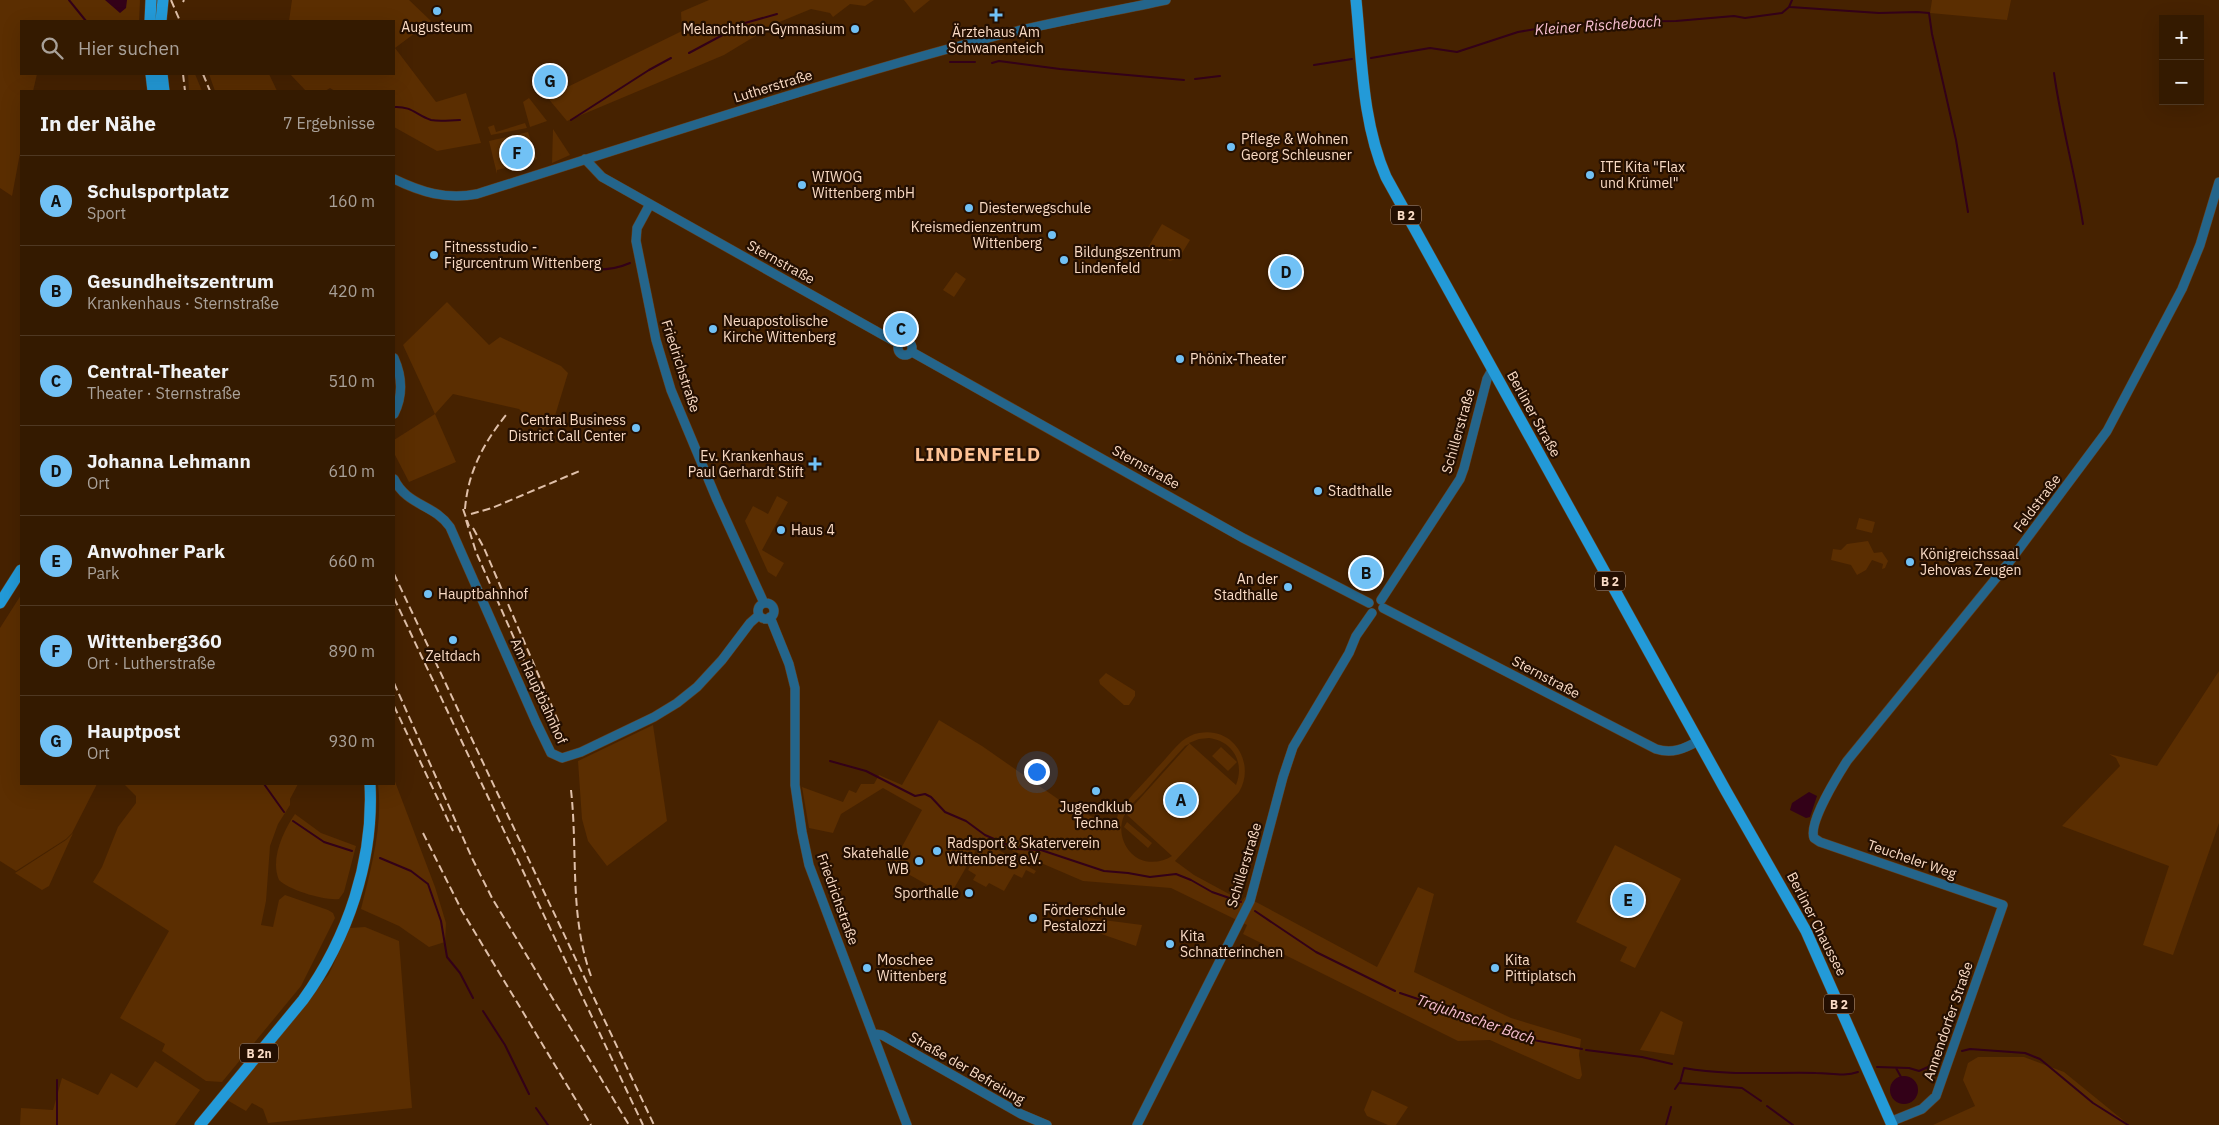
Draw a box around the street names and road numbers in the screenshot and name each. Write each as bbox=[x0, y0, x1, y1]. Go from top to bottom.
street label: Lutherstraße bbox=[731, 65, 815, 107]
road number: B 2 bbox=[1391, 206, 1421, 224]
street label: Sternstraße bbox=[744, 236, 818, 288]
street label: Friedrichstraße bbox=[658, 317, 705, 415]
street label: Berliner Straße bbox=[1503, 368, 1565, 460]
street label: Schillerstraße bbox=[1437, 386, 1479, 476]
street label: Sternstraße bbox=[1109, 441, 1183, 493]
street label: Feldstraße bbox=[2009, 470, 2065, 536]
road number: B 2 bbox=[1595, 572, 1625, 590]
street label: Am Hauptbahnhof bbox=[507, 635, 572, 747]
street label: Sternstraße bbox=[1509, 652, 1583, 703]
street label: Schillerstraße bbox=[1223, 820, 1266, 910]
street label: Teucheler Weg bbox=[1865, 835, 1959, 883]
street label: Friedrichstraße bbox=[813, 851, 863, 948]
street label: Berliner Chaussee bbox=[1783, 869, 1851, 979]
street label: Annendorfer Straße bbox=[1919, 959, 1977, 1083]
road number: B 2 bbox=[1824, 994, 1854, 1014]
street label: Straße der Befreiung bbox=[906, 1028, 1029, 1109]
road number: B 2n bbox=[240, 1044, 278, 1062]

